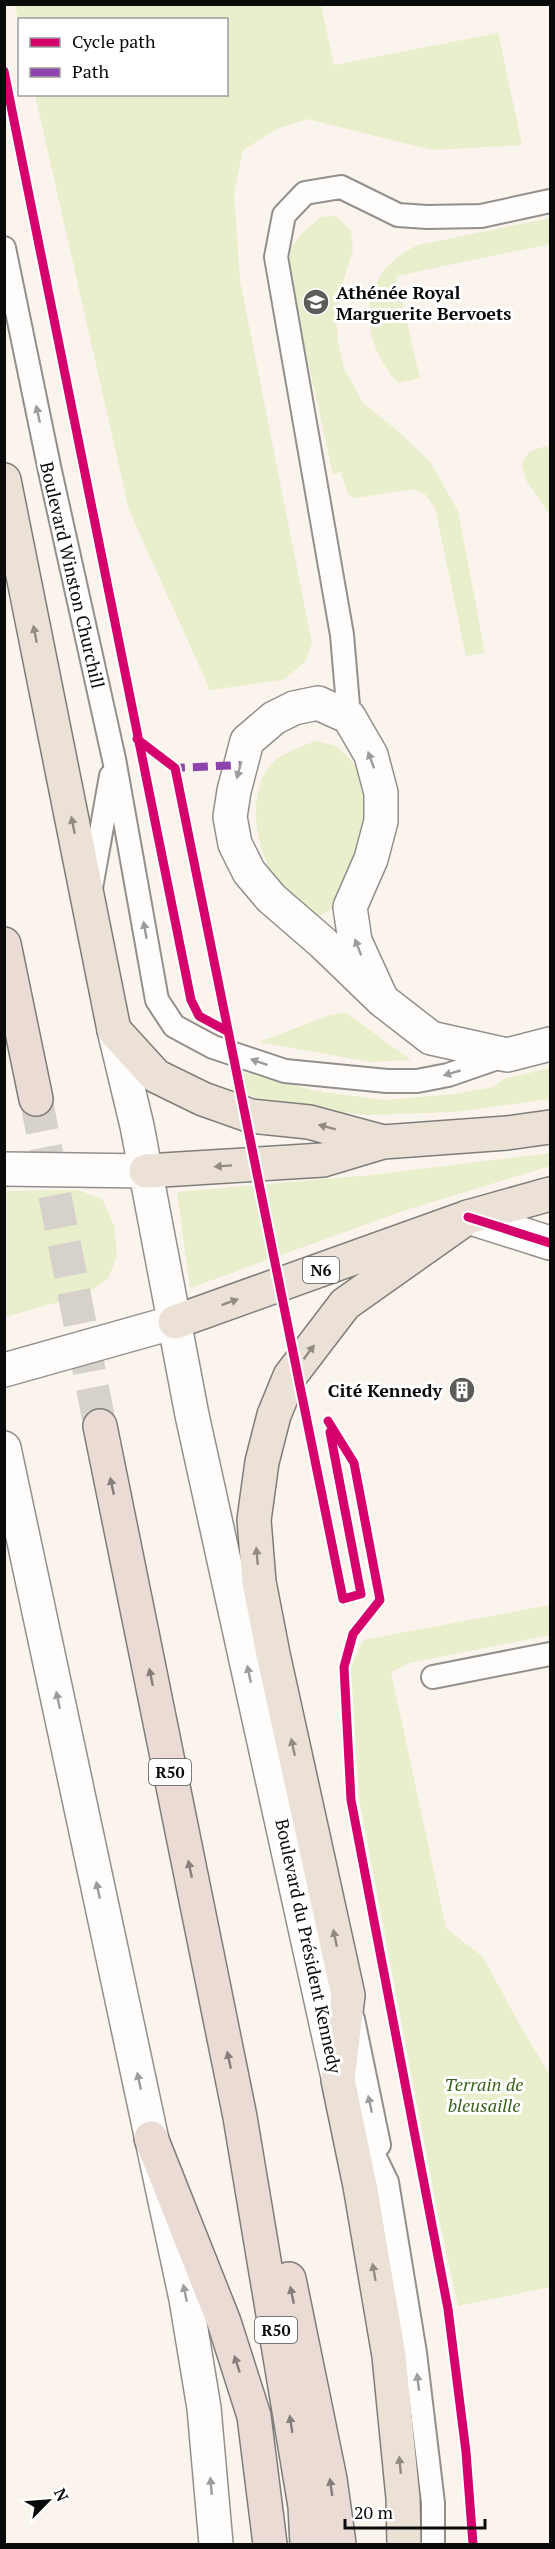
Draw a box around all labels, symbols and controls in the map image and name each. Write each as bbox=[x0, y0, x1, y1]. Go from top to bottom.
legend bbox=[18, 18, 228, 96]
text: Cycle path bbox=[72, 29, 156, 53]
text: Path bbox=[72, 59, 109, 83]
place label: Athénée Royal Marguerite Bervoets bbox=[336, 280, 511, 325]
school or university icon: Athénée Royal Marguerite Bervoets bbox=[301, 287, 331, 317]
one-way arrow bbox=[33, 404, 42, 423]
street label: Boulevard Winston Churchill bbox=[35, 459, 111, 691]
one-way arrow bbox=[30, 624, 39, 643]
one-way arrow bbox=[366, 751, 376, 769]
one-way arrow bbox=[234, 761, 243, 779]
one-way arrow bbox=[68, 815, 77, 834]
one-way arrow bbox=[140, 921, 149, 940]
one-way arrow bbox=[353, 937, 363, 955]
one-way arrow bbox=[250, 1057, 268, 1067]
one-way arrow bbox=[443, 1069, 461, 1078]
one-way arrow bbox=[318, 1121, 336, 1131]
one-way arrow bbox=[213, 1161, 232, 1171]
road number: N6 bbox=[303, 1257, 339, 1283]
one-way arrow bbox=[221, 1297, 239, 1307]
one-way arrow bbox=[302, 1344, 314, 1359]
building icon: Cité Kennedy bbox=[447, 1375, 477, 1405]
place label: Cité Kennedy bbox=[328, 1378, 442, 1402]
one-way arrow bbox=[107, 1477, 116, 1496]
one-way arrow bbox=[252, 1546, 262, 1565]
one-way arrow bbox=[244, 1664, 253, 1683]
one-way arrow bbox=[146, 1668, 155, 1687]
one-way arrow bbox=[52, 1690, 62, 1709]
one-way arrow bbox=[288, 1738, 298, 1757]
road number: R50 bbox=[149, 1759, 191, 1785]
street label: Boulevard du Président Kennedy bbox=[270, 1816, 348, 2076]
one-way arrow bbox=[185, 1859, 194, 1878]
one-way arrow bbox=[93, 1881, 103, 1899]
one-way arrow bbox=[330, 1928, 339, 1947]
one-way arrow bbox=[224, 2050, 233, 2069]
one-way arrow bbox=[134, 2071, 143, 2090]
park label: Terrain de bleusaille bbox=[444, 2072, 524, 2117]
one-way arrow bbox=[365, 2095, 374, 2114]
one-way arrow bbox=[370, 2262, 379, 2281]
one-way arrow bbox=[179, 2284, 189, 2302]
one-way arrow bbox=[287, 2286, 296, 2305]
road number: R50 bbox=[255, 2317, 297, 2343]
one-way arrow bbox=[232, 2355, 242, 2373]
one-way arrow bbox=[414, 2372, 423, 2391]
one-way arrow bbox=[287, 2415, 296, 2434]
one-way arrow bbox=[395, 2456, 405, 2475]
north arrow bbox=[18, 2471, 78, 2531]
one-way arrow bbox=[206, 2477, 216, 2496]
one-way arrow bbox=[326, 2477, 335, 2496]
text: N bbox=[49, 2485, 74, 2505]
scale bar bbox=[345, 2492, 484, 2530]
text: 20 m bbox=[354, 2500, 394, 2524]

